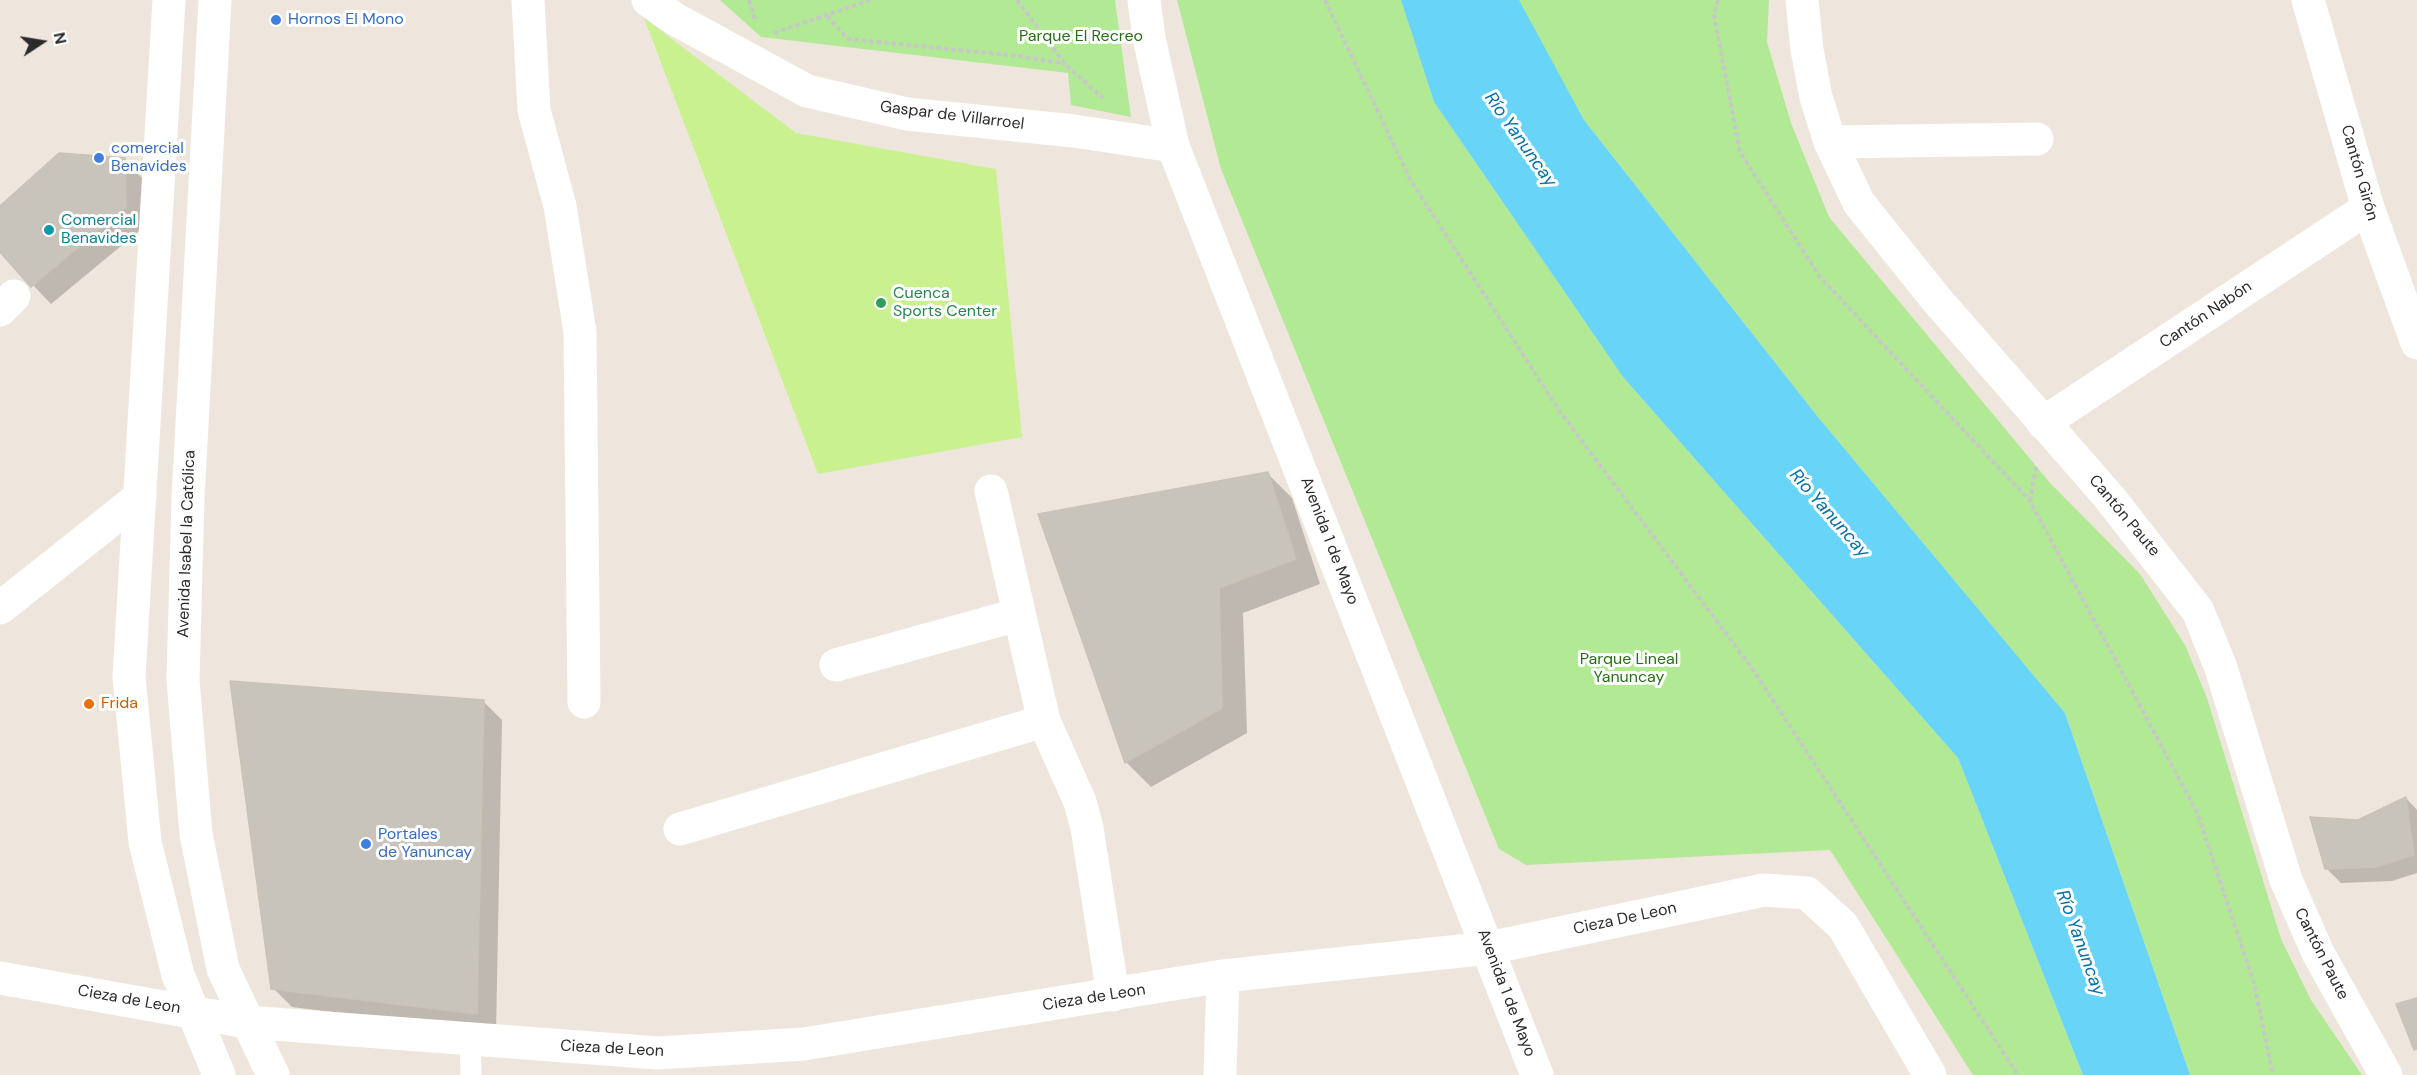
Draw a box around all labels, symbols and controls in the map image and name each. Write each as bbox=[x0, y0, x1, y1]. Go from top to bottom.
place label: Hornos El Mono bbox=[288, 10, 404, 30]
north arrow bbox=[12, 12, 72, 72]
marker: Hornos El Mono bbox=[269, 13, 283, 27]
park label: Parque El Recreo bbox=[1019, 27, 1143, 47]
text: N bbox=[49, 30, 72, 46]
water label: Río Yanuncay bbox=[1479, 88, 1561, 192]
street label: Gaspar de Villarroel bbox=[879, 98, 1025, 134]
street label: Cantón Girón bbox=[2336, 123, 2382, 223]
place label: comercial Benavides bbox=[111, 139, 187, 177]
marker: comercial Benavides bbox=[92, 151, 106, 165]
place label: Comercial Benavides bbox=[61, 211, 137, 249]
marker: Comercial Benavides bbox=[42, 223, 56, 237]
street label: Cantón Nabón bbox=[2156, 277, 2256, 353]
place label: Cuenca Sports Center bbox=[893, 284, 997, 322]
marker: Cuenca Sports Center bbox=[874, 296, 888, 310]
street label: Avenida Isabel la Católica bbox=[174, 450, 200, 638]
water label: Río Yanuncay bbox=[1784, 465, 1874, 563]
street label: Cantón Paute bbox=[2084, 471, 2164, 561]
street label: Avenida 1 de Mayo bbox=[1296, 474, 1362, 608]
park label: Parque Lineal Yanuncay bbox=[1580, 650, 1678, 688]
place label: Frida bbox=[101, 694, 138, 714]
marker: Frida bbox=[82, 697, 96, 711]
place label: Portales de Yanuncay bbox=[378, 825, 472, 863]
marker: Portales de Yanuncay bbox=[359, 837, 373, 851]
water label: Río Yanuncay bbox=[2051, 887, 2109, 999]
street label: Cieza De Leon bbox=[1572, 899, 1678, 939]
street label: Cantón Paute bbox=[2290, 905, 2352, 1003]
street label: Avenida 1 de Mayo bbox=[1473, 926, 1539, 1060]
street label: Cieza de Leon bbox=[1041, 980, 1147, 1016]
street label: Cieza de Leon bbox=[76, 982, 182, 1018]
street label: Cieza de Leon bbox=[560, 1037, 664, 1061]

